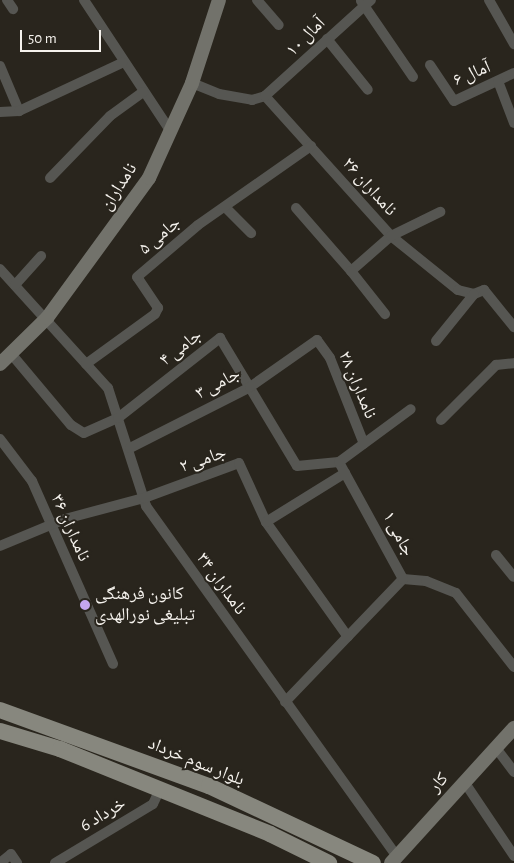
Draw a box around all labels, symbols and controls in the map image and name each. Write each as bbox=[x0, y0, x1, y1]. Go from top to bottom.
street label: آمال ۱۰ bbox=[282, 13, 330, 61]
scale bar bbox=[22, 20, 104, 52]
text: 50 m bbox=[28, 31, 57, 46]
street label: آمال ۶ bbox=[450, 56, 494, 92]
street label: نامداران ۲۶ bbox=[337, 153, 401, 221]
street label: نامداران bbox=[96, 159, 142, 215]
street label: جامی ۵ bbox=[135, 212, 185, 260]
street label: جامی ۴ bbox=[156, 325, 206, 371]
street label: نامداران ۲۸ bbox=[333, 348, 381, 422]
street label: جامی ۳ bbox=[192, 363, 244, 405]
street label: جامی ۲ bbox=[177, 442, 229, 478]
street label: نامداران ۳۶ bbox=[46, 491, 94, 565]
street label: جامی ۱ bbox=[377, 508, 419, 560]
street label: نامداران ۳۴ bbox=[191, 549, 251, 619]
place label: کانون فرهنگی تبلیغی نورالهدی bbox=[95, 584, 195, 626]
marker: کانون فرهنگی تبلیغی نورالهدی bbox=[79, 599, 91, 611]
street label: بلوار سوم خرداد bbox=[145, 733, 247, 791]
street label: کار bbox=[425, 769, 453, 797]
street label: خرداد 6 bbox=[76, 793, 130, 837]

